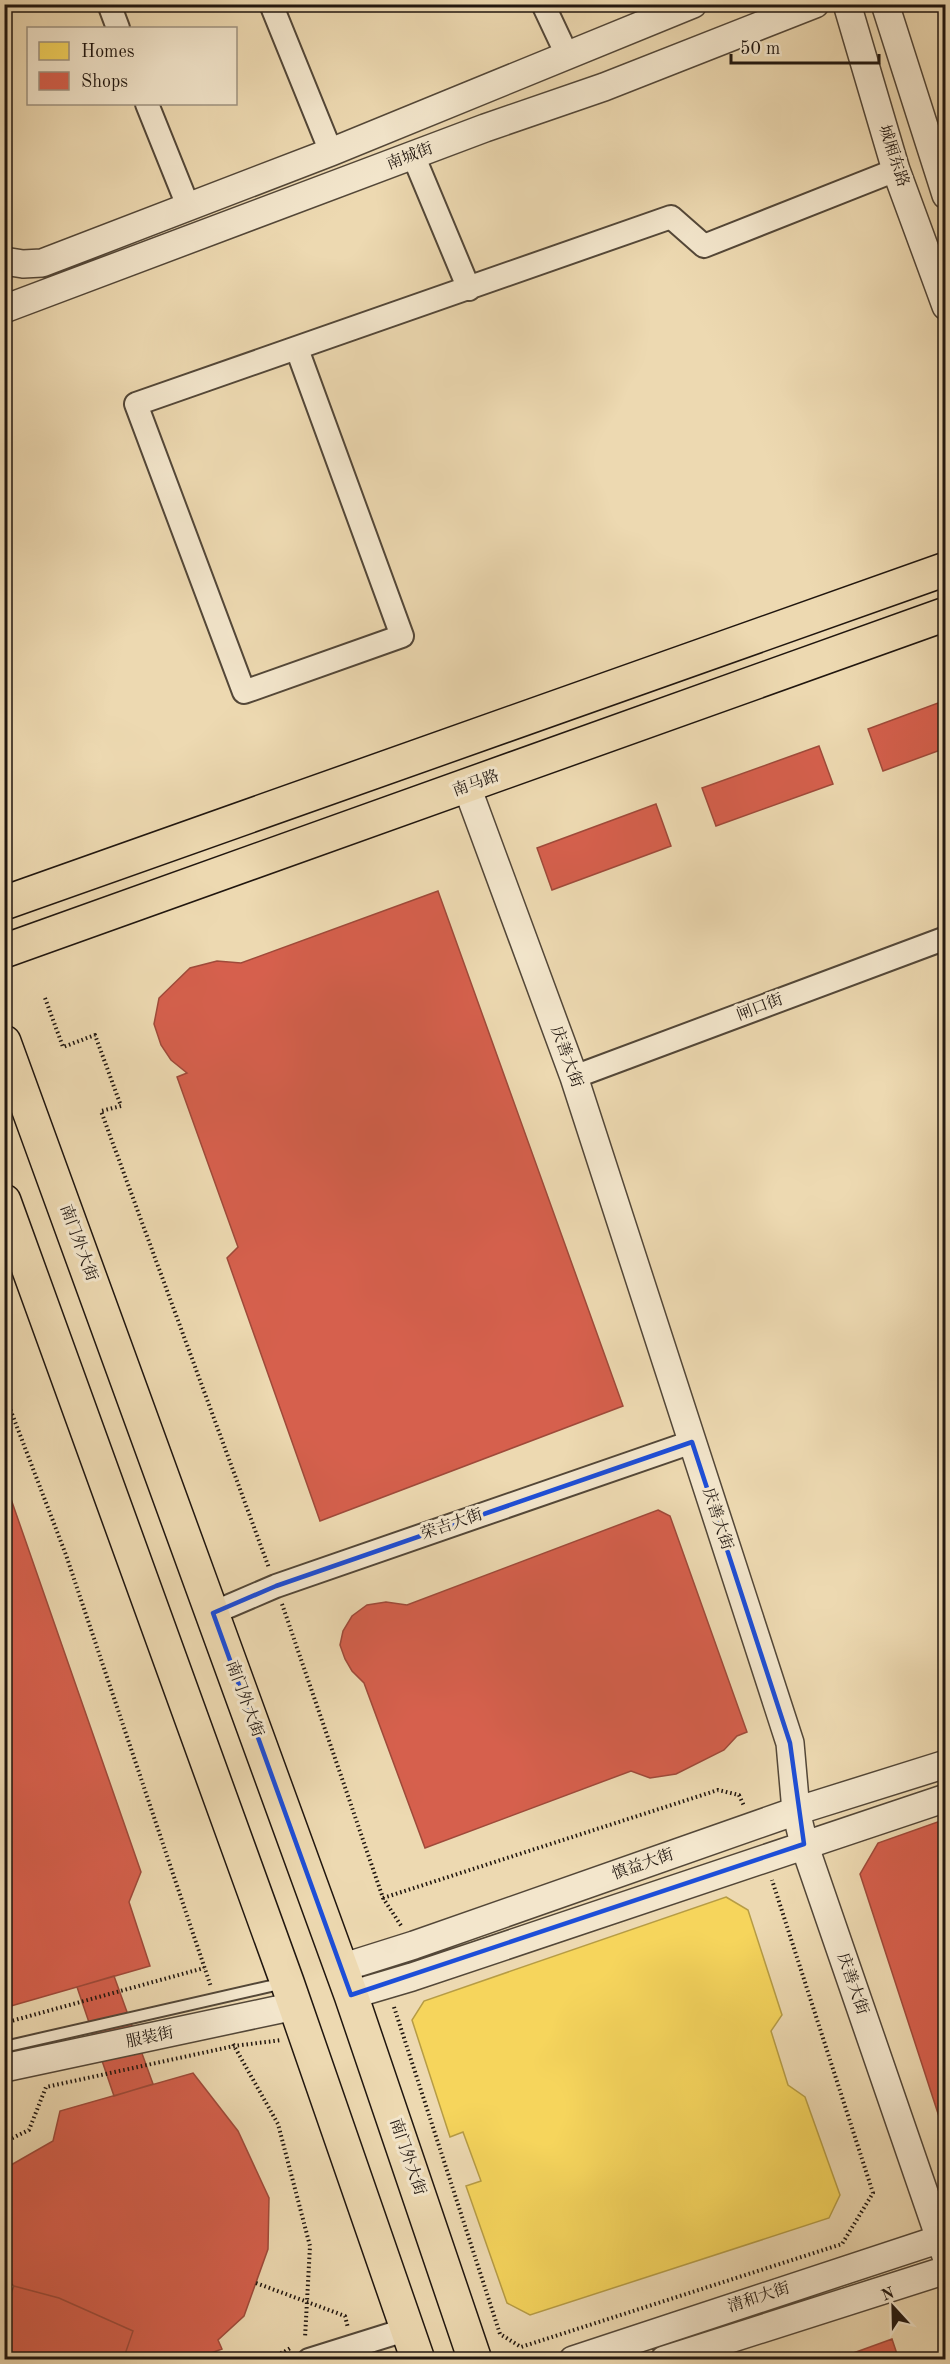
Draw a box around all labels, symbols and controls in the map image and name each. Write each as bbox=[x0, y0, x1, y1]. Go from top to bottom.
legend bbox=[27, 27, 237, 105]
scale bar bbox=[731, 27, 880, 65]
text: 50 m bbox=[740, 40, 780, 58]
text: Homes bbox=[81, 43, 135, 61]
text: Shops bbox=[81, 73, 128, 91]
street label: 城厢东路 bbox=[876, 122, 912, 189]
street label: 南城街 bbox=[384, 139, 435, 173]
street label: 南马路 bbox=[450, 766, 501, 800]
street label: 闸口街 bbox=[734, 990, 785, 1024]
street label: 庆善大街 bbox=[548, 1024, 586, 1090]
street label: 南门外大街 bbox=[57, 1202, 101, 1283]
street label: 庆善大街 bbox=[700, 1485, 736, 1552]
street label: 荣吉大街 bbox=[418, 1505, 485, 1543]
street label: 南门外大街 bbox=[223, 1658, 267, 1739]
street label: 慎益大街 bbox=[609, 1845, 676, 1883]
street label: 庆善大街 bbox=[834, 1950, 872, 2017]
street label: 服装街 bbox=[124, 2023, 175, 2051]
street label: 南门外大街 bbox=[386, 2116, 429, 2197]
north arrow bbox=[863, 2277, 923, 2337]
street label: 清和大街 bbox=[725, 2279, 792, 2315]
text: N bbox=[879, 2285, 898, 2305]

